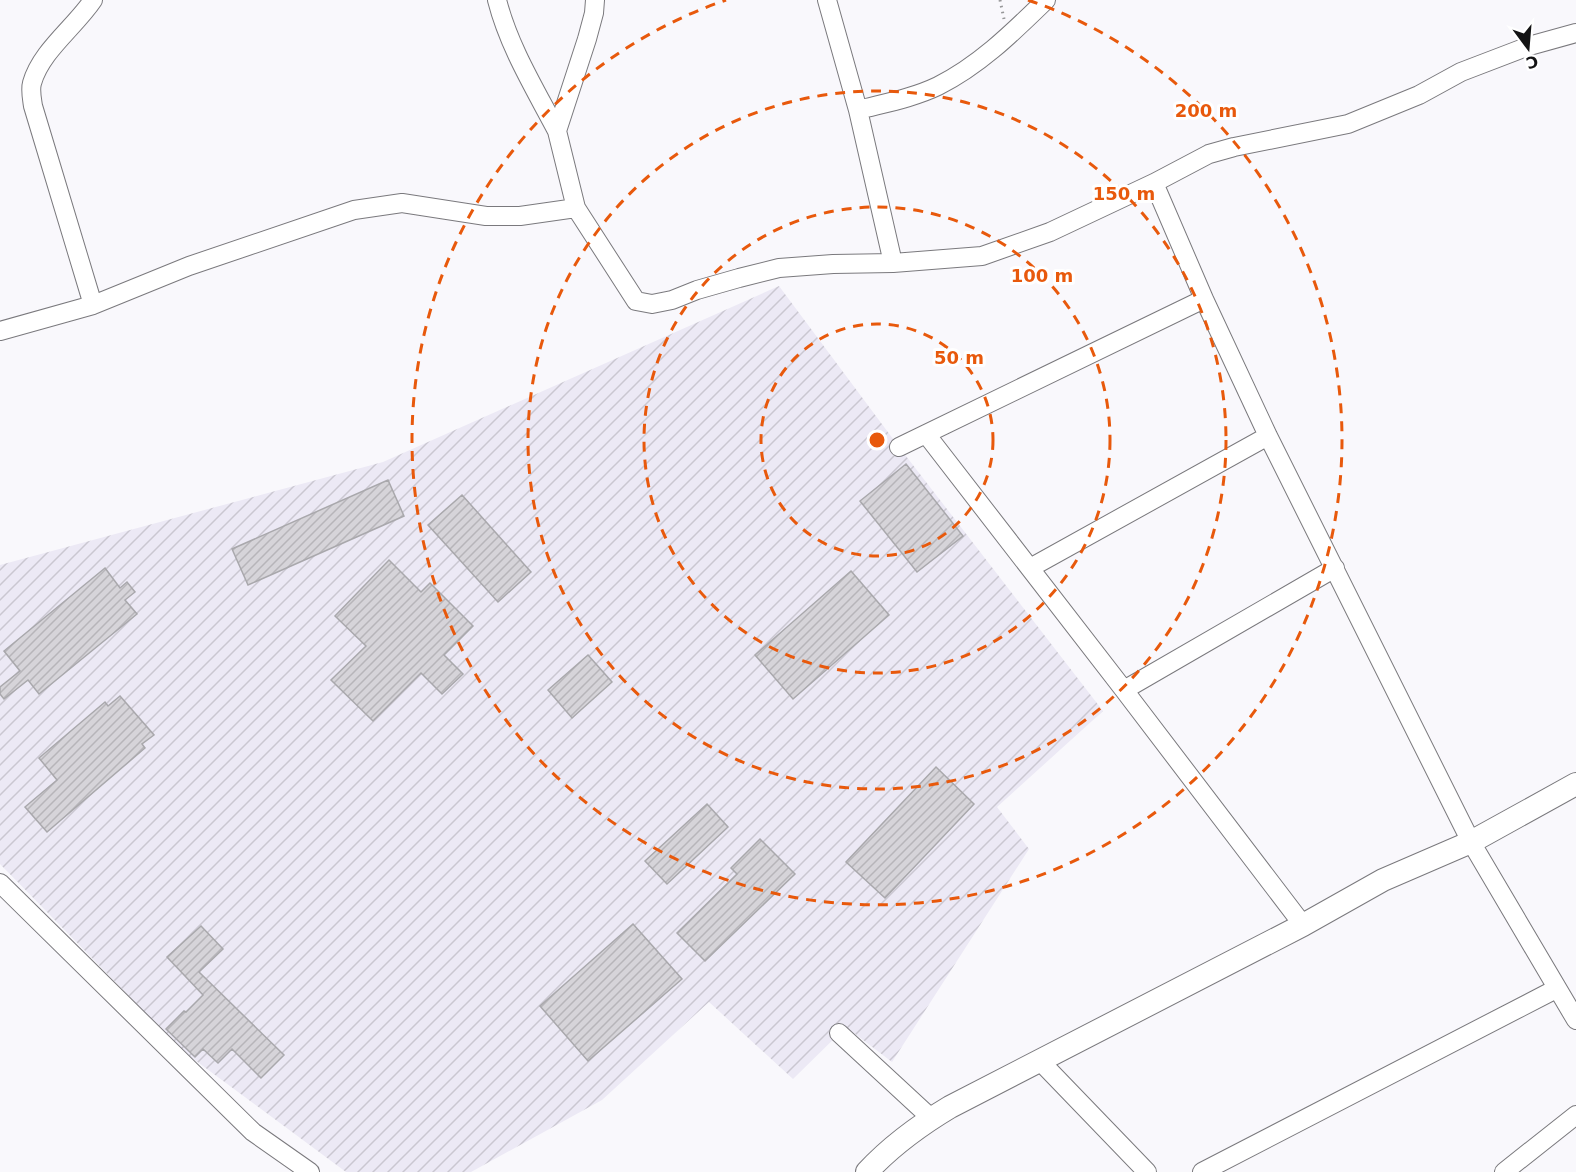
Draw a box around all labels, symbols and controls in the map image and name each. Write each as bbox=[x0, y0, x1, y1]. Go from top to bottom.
north arrow bbox=[1498, 18, 1558, 78]
text: С bbox=[1524, 51, 1540, 73]
text: 200 m bbox=[1175, 100, 1237, 121]
text: 150 m bbox=[1093, 183, 1155, 204]
text: 100 m bbox=[1011, 265, 1073, 286]
text: 50 m bbox=[934, 347, 984, 368]
centre of rings bbox=[867, 430, 887, 450]

